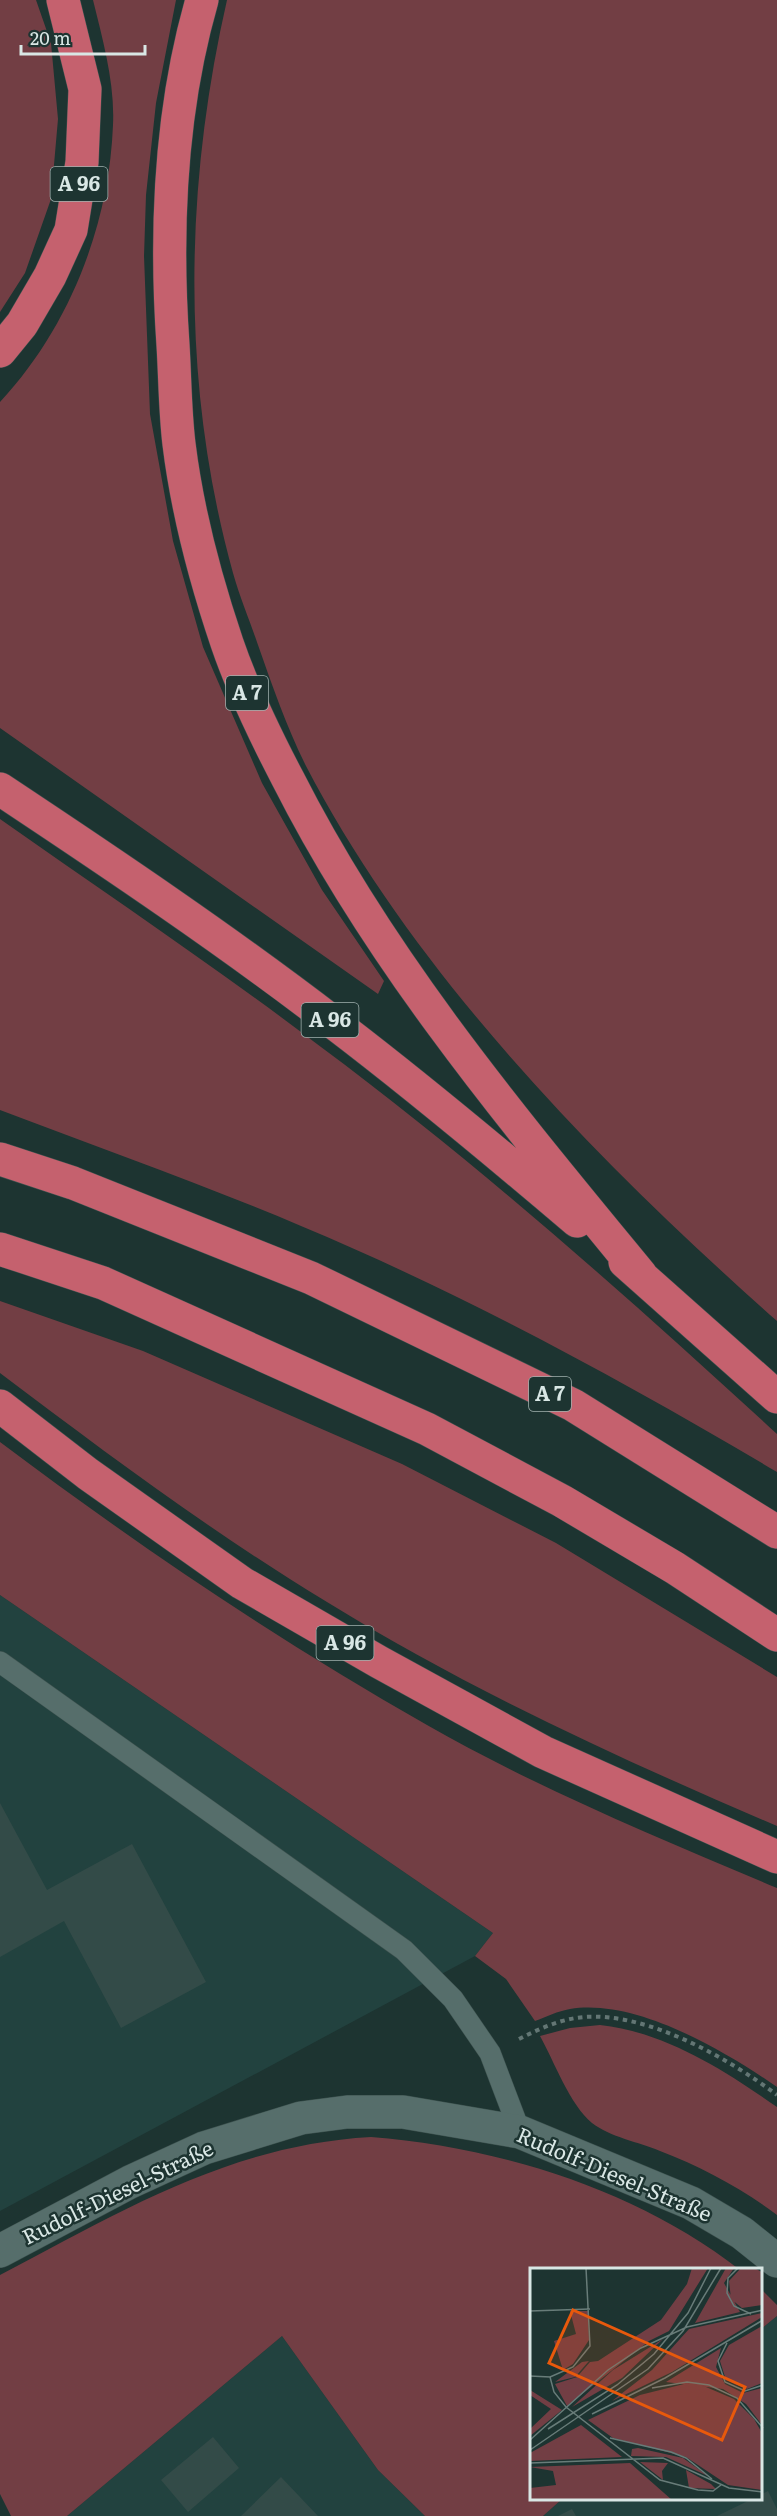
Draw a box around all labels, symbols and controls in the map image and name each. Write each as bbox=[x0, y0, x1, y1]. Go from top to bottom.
scale bar bbox=[21, 18, 146, 56]
text: 20 m bbox=[30, 24, 71, 51]
road number: A 96 bbox=[50, 167, 107, 201]
road number: A 7 bbox=[226, 676, 268, 710]
road number: A 96 bbox=[302, 1003, 358, 1037]
road number: A 7 bbox=[529, 1377, 571, 1411]
road number: A 96 bbox=[316, 1626, 374, 1660]
street label: Rudolf-Diesel-Straße bbox=[513, 2118, 717, 2228]
street label: Rudolf-Diesel-Straße bbox=[16, 2131, 218, 2251]
inset map bbox=[530, 2268, 762, 2501]

